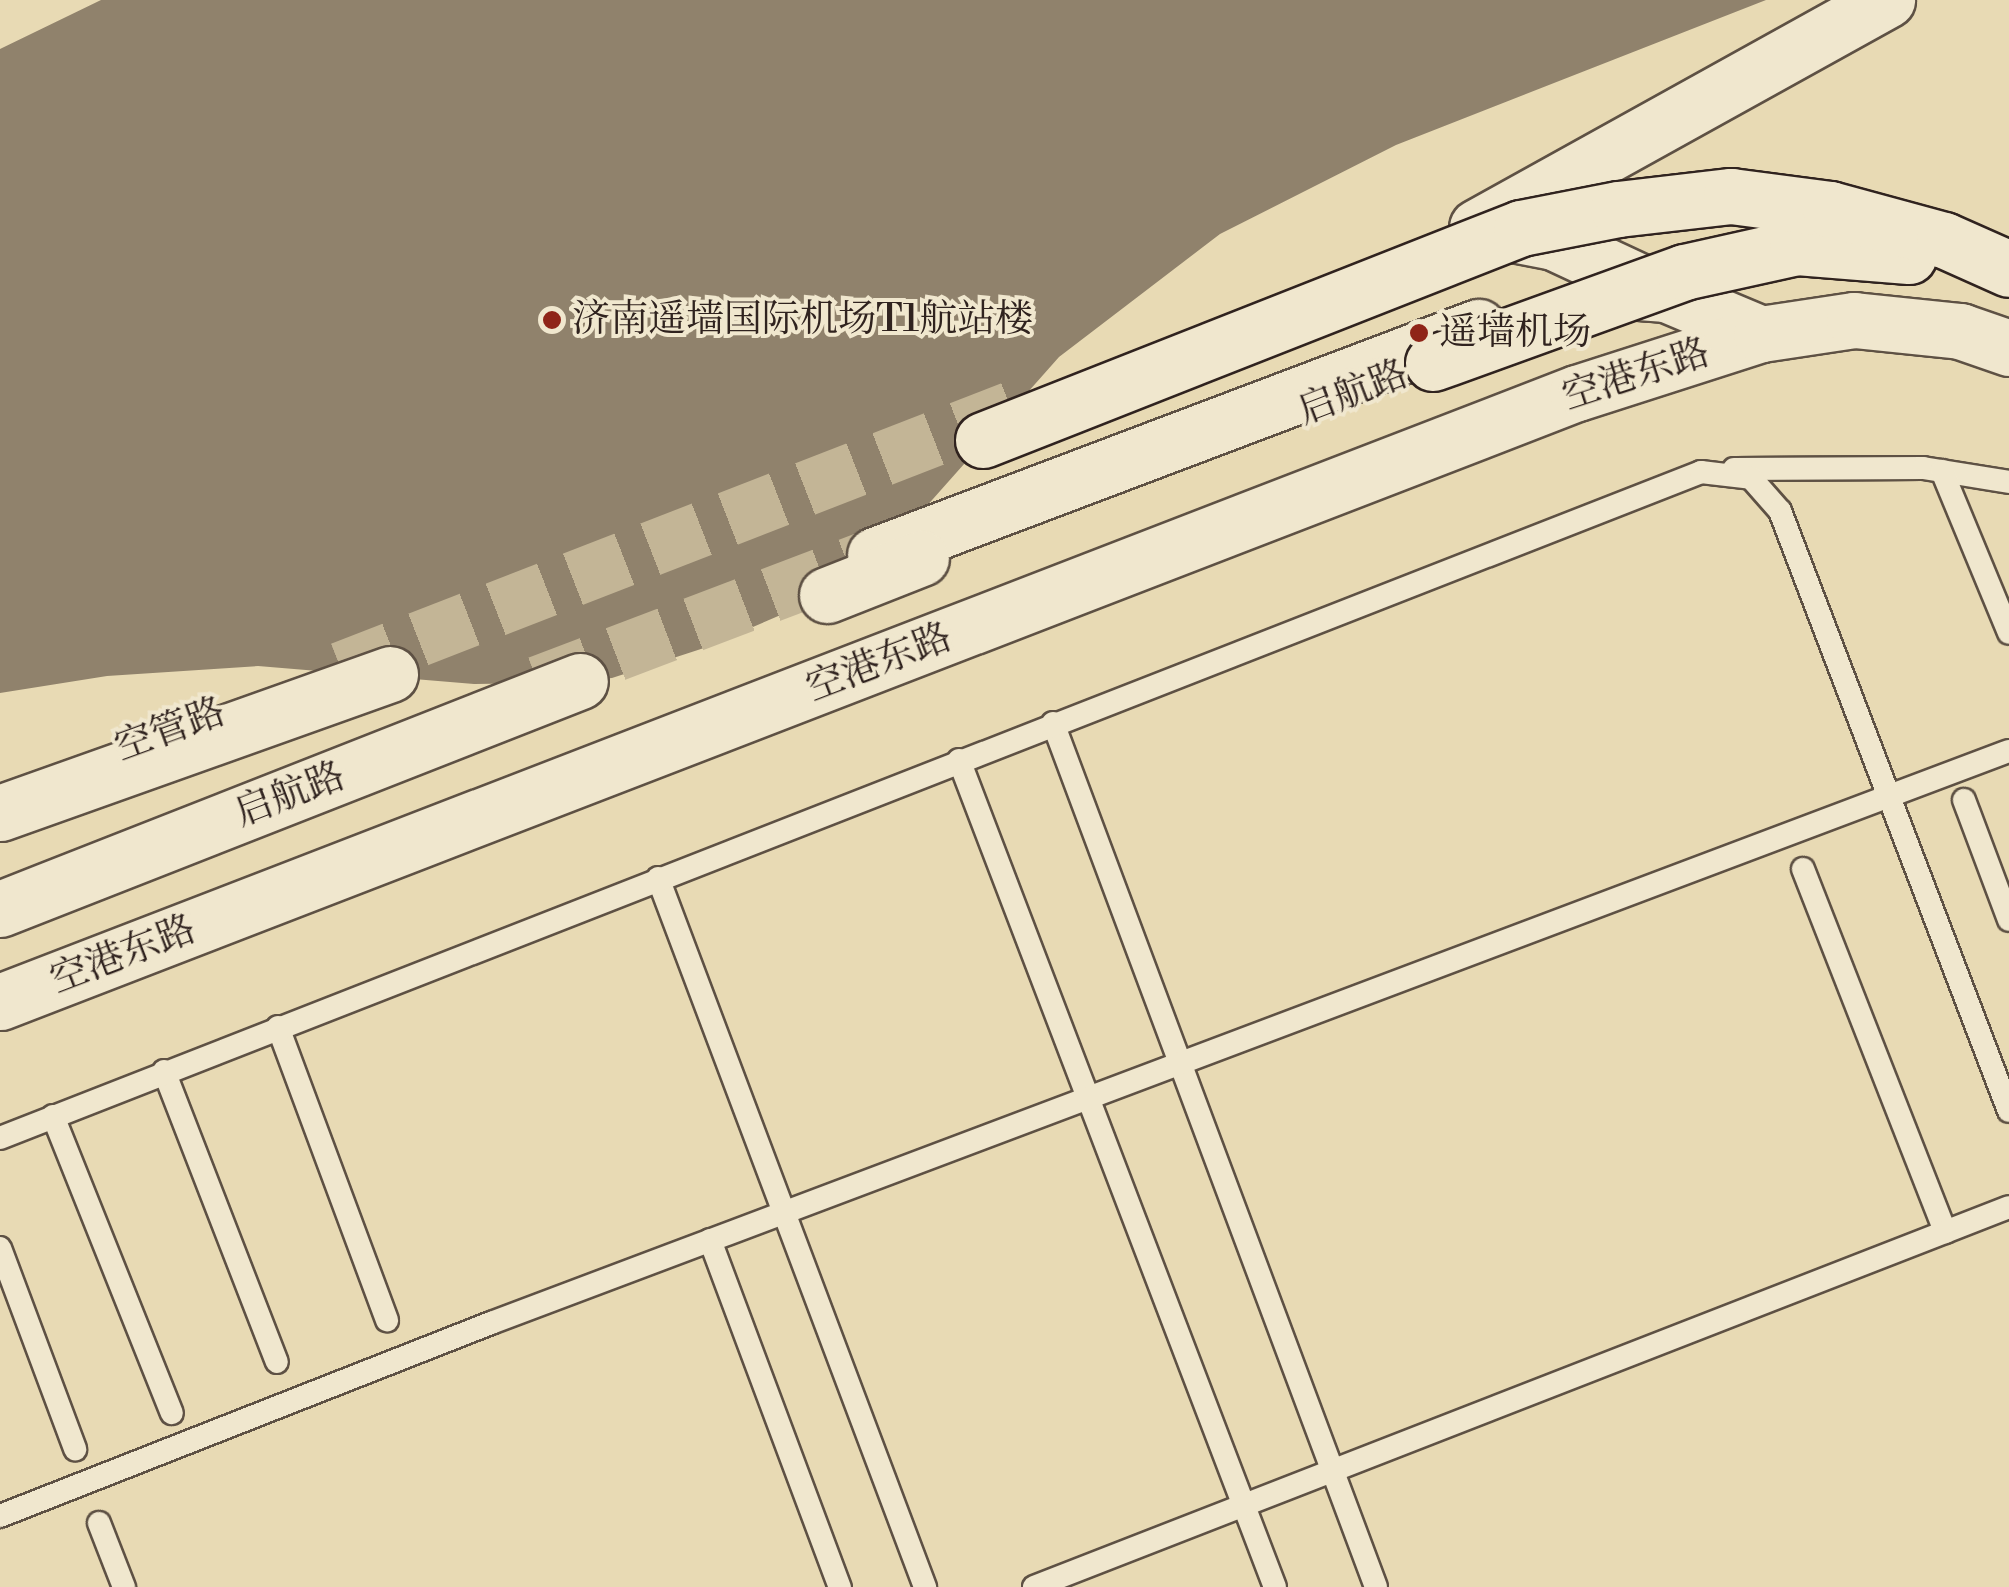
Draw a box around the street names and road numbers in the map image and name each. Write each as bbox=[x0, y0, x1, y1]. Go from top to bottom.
street label: 空港东路 bbox=[1557, 330, 1715, 420]
street label: 启航路 bbox=[1292, 351, 1414, 435]
street label: 空港东路 bbox=[800, 614, 958, 712]
street label: 空管路 bbox=[109, 689, 231, 771]
street label: 启航路 bbox=[229, 753, 351, 837]
street label: 空港东路 bbox=[44, 906, 202, 1004]

